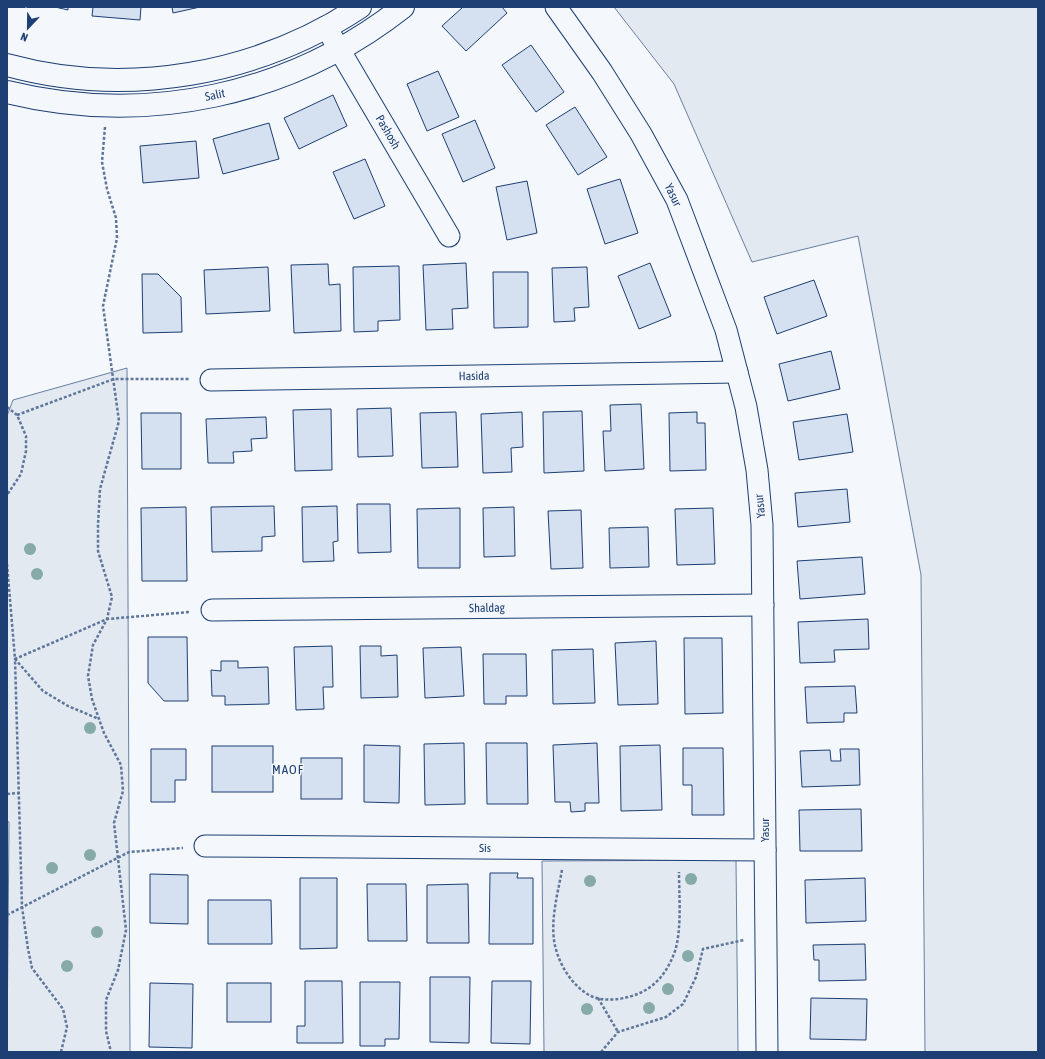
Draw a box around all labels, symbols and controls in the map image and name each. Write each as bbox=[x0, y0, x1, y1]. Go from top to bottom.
north arrow bbox=[8, 8, 48, 48]
text: N bbox=[19, 30, 30, 44]
street label: Salit bbox=[204, 86, 227, 104]
street label: Pashosh bbox=[373, 112, 403, 152]
street label: Yasur bbox=[661, 181, 685, 209]
street label: Hasida bbox=[458, 369, 490, 383]
street label: Yasur bbox=[752, 493, 768, 519]
street label: Shaldag bbox=[469, 601, 506, 615]
district label: MAOF bbox=[272, 762, 304, 777]
street label: Yasur bbox=[758, 818, 772, 842]
street label: Sis bbox=[479, 841, 491, 855]

